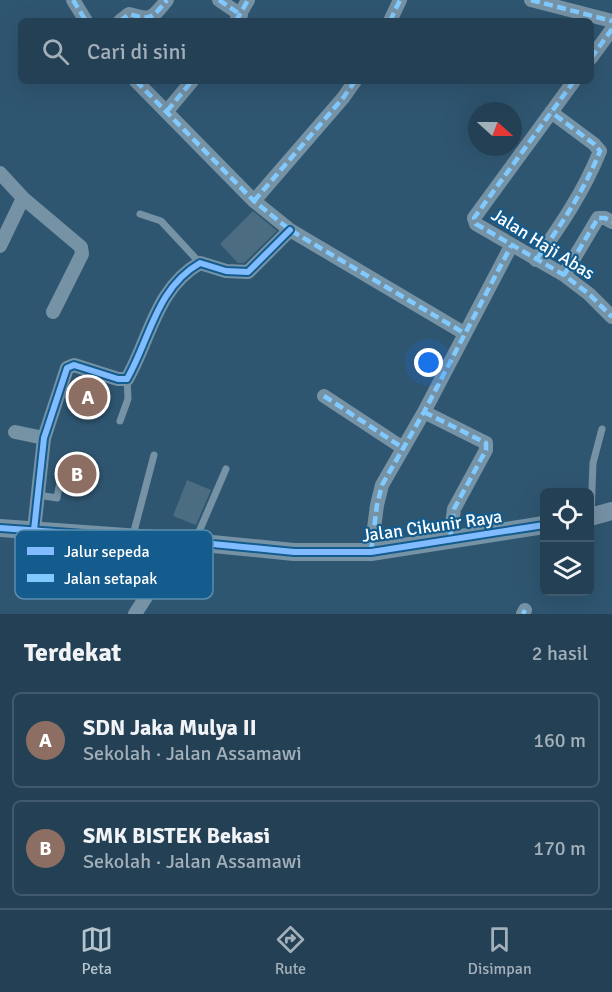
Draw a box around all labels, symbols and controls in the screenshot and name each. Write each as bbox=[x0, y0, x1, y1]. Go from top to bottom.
search box bbox=[18, 18, 594, 84]
icon: search bbox=[39, 35, 72, 68]
text: Cari di sini bbox=[87, 38, 187, 65]
north arrow bbox=[468, 102, 522, 156]
street label: Jalan Haji Abas bbox=[487, 204, 599, 285]
your location bbox=[414, 348, 443, 377]
pin: A bbox=[68, 374, 107, 420]
pin: B bbox=[58, 452, 97, 496]
map controls bbox=[540, 488, 594, 596]
button: locate bbox=[540, 488, 594, 542]
street label: Jalan Cikunir Raya bbox=[360, 505, 504, 547]
legend bbox=[15, 530, 213, 599]
text: Jalur sepeda bbox=[64, 542, 150, 562]
button: layers bbox=[540, 542, 594, 596]
text: Jalan setapak bbox=[64, 569, 157, 589]
text: Terdekat bbox=[24, 637, 121, 669]
text: 2 hasil bbox=[532, 641, 588, 666]
text: SDN Jaka Mulya II bbox=[83, 714, 257, 741]
text: A bbox=[39, 728, 52, 753]
text: 160 m bbox=[533, 728, 586, 753]
text: Sekolah · Jalan Assamawi bbox=[83, 741, 302, 766]
text: SMK BISTEK Bekasi bbox=[83, 822, 270, 849]
text: B bbox=[39, 836, 52, 861]
text: 170 m bbox=[533, 836, 586, 861]
text: Sekolah · Jalan Assamawi bbox=[83, 849, 302, 874]
tab: Peta bbox=[80, 923, 113, 979]
tab: Rute bbox=[274, 923, 307, 979]
tab: Disimpan bbox=[468, 923, 532, 979]

